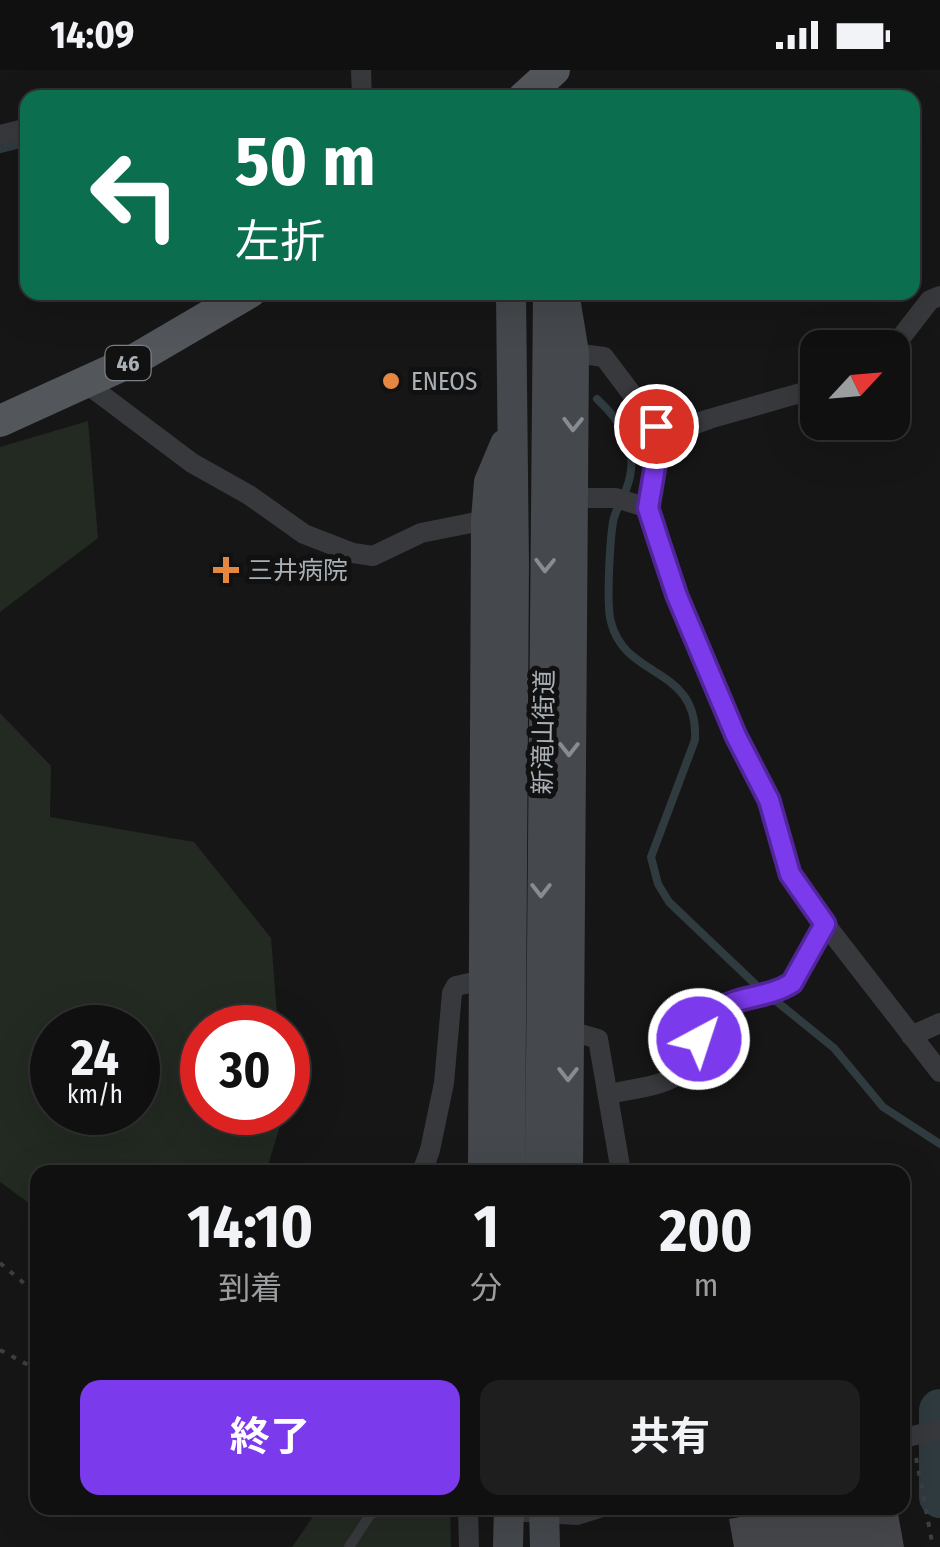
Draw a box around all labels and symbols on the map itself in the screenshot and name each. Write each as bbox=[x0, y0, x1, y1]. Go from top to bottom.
north arrow bbox=[800, 330, 910, 440]
road number: 46 bbox=[106, 346, 150, 380]
place label: ENEOS bbox=[411, 367, 477, 397]
marker: ENEOS bbox=[380, 370, 402, 392]
pin bbox=[614, 384, 699, 469]
one-way arrow bbox=[562, 417, 583, 433]
place label: 三井病院 bbox=[248, 556, 348, 586]
marker: 三井病院 bbox=[213, 557, 239, 583]
one-way arrow bbox=[534, 558, 556, 573]
street label: 新滝山街道 bbox=[528, 669, 560, 795]
one-way arrow bbox=[559, 742, 580, 758]
one-way arrow bbox=[530, 882, 552, 898]
position arrow bbox=[647, 987, 751, 1091]
speed limit sign: 30 bbox=[180, 1005, 310, 1135]
one-way arrow bbox=[557, 1067, 578, 1083]

